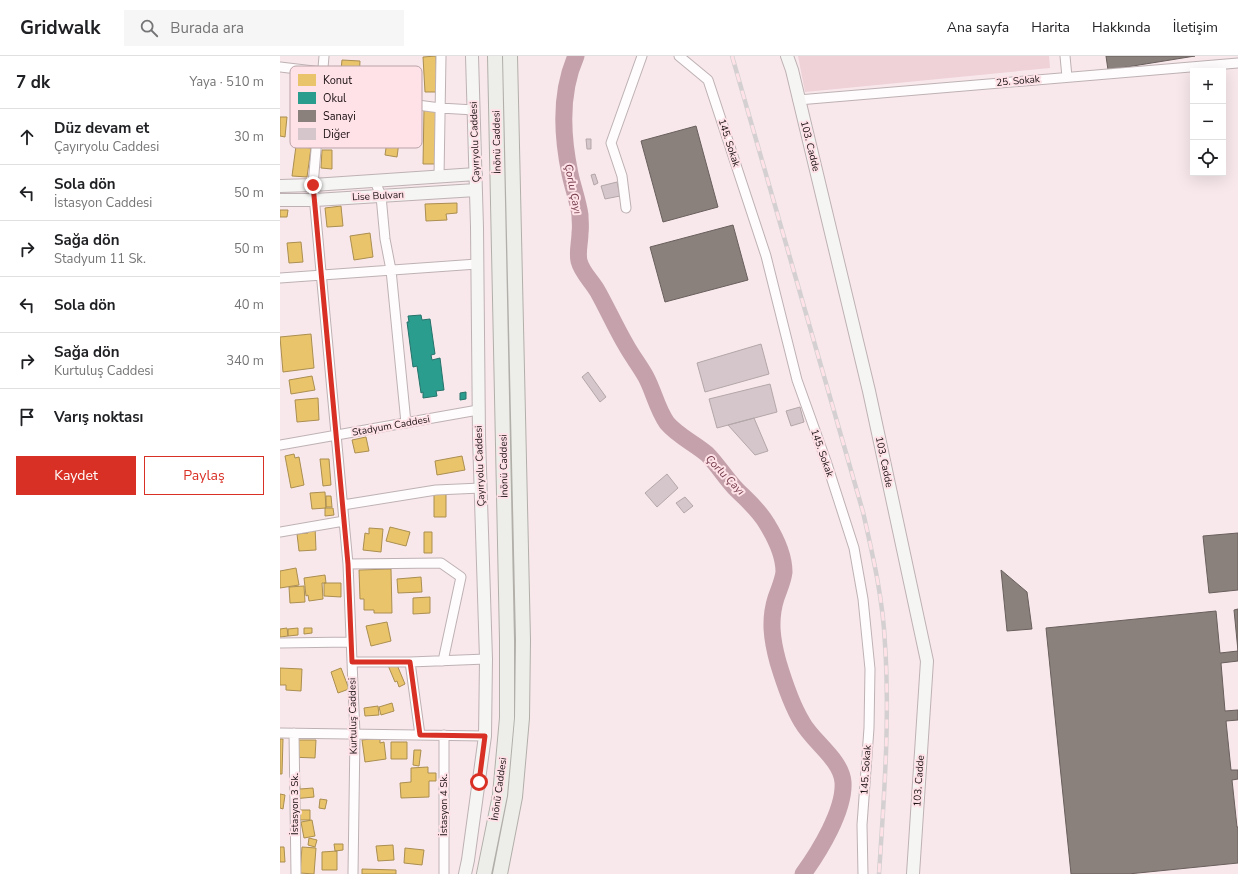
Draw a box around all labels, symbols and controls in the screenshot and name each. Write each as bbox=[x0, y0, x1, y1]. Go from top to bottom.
search box bbox=[124, 10, 404, 46]
text: Gridwalk bbox=[20, 15, 100, 41]
icon: search bbox=[138, 17, 160, 39]
text: Burada ara bbox=[170, 18, 244, 38]
text: Ana sayfa bbox=[947, 18, 1009, 37]
text: Harita bbox=[1031, 18, 1070, 37]
text: Hakkında bbox=[1092, 18, 1151, 37]
text: İletişim bbox=[1173, 18, 1218, 37]
legend bbox=[290, 66, 422, 148]
map controls bbox=[1190, 68, 1226, 176]
button: + bbox=[1190, 68, 1226, 104]
text: 7 dk bbox=[16, 71, 50, 94]
street label: 25. Sokak bbox=[996, 72, 1041, 90]
text: Yaya · 510 m bbox=[189, 73, 264, 91]
text: Konut bbox=[323, 73, 352, 88]
text: Okul bbox=[323, 91, 347, 106]
street label: Çayıryolu Caddesi bbox=[467, 101, 483, 183]
button: − bbox=[1190, 104, 1226, 140]
text: Sanayi bbox=[323, 109, 356, 124]
street label: İnönü Caddesi bbox=[489, 110, 505, 174]
street label: 145. Sokak bbox=[715, 117, 744, 170]
text: Düz devam et bbox=[54, 118, 149, 138]
street label: 103. Cadde bbox=[797, 119, 823, 173]
icon: ahead bbox=[16, 126, 38, 148]
text: Diğer bbox=[323, 127, 350, 142]
text: 30 m bbox=[234, 128, 264, 146]
text: Çayıryolu Caddesi bbox=[54, 138, 159, 156]
button: locate bbox=[1190, 140, 1226, 176]
water label: Çorlu Çayı bbox=[561, 163, 585, 216]
text: Sola dön bbox=[54, 174, 116, 194]
route end bbox=[304, 176, 322, 194]
icon: left bbox=[16, 182, 38, 204]
text: 50 m bbox=[234, 184, 264, 202]
street label: Lise Bulvarı bbox=[352, 188, 404, 204]
text: İstasyon Caddesi bbox=[54, 194, 152, 212]
text: Sağa dön bbox=[54, 230, 119, 250]
icon: right bbox=[16, 238, 38, 260]
text: 50 m bbox=[234, 240, 264, 258]
text: Stadyum 11 Sk. bbox=[54, 250, 146, 268]
icon: left bbox=[16, 294, 38, 316]
text: Sola dön bbox=[54, 295, 116, 315]
text: 40 m bbox=[234, 296, 264, 314]
text: Sağa dön bbox=[54, 342, 119, 362]
icon: right bbox=[16, 350, 38, 372]
text: 340 m bbox=[226, 352, 264, 370]
text: Kurtuluş Caddesi bbox=[54, 362, 154, 380]
icon: arrive bbox=[16, 406, 38, 428]
text: Varış noktası bbox=[54, 407, 143, 427]
street label: Stadyum Caddesi bbox=[351, 412, 431, 440]
street label: Çayıryolu Caddesi bbox=[472, 425, 488, 507]
street label: 145. Sokak bbox=[807, 427, 837, 480]
street label: İnönü Caddesi bbox=[496, 434, 512, 498]
street label: 103. Cadde bbox=[872, 435, 896, 489]
water label: Çorlu Çayı bbox=[702, 452, 748, 499]
button: Kaydet bbox=[16, 456, 136, 495]
button: Paylaş bbox=[144, 456, 264, 495]
street label: Kurtuluş Caddesi bbox=[345, 678, 361, 754]
street label: 145. Sokak bbox=[857, 744, 875, 795]
street label: 103. Cadde bbox=[910, 755, 928, 807]
street label: İnönü Caddesi bbox=[488, 757, 510, 821]
street label: İstasyon 3 Sk. bbox=[288, 773, 302, 835]
route start bbox=[470, 773, 488, 791]
street label: İstasyon 4 Sk. bbox=[437, 774, 451, 836]

